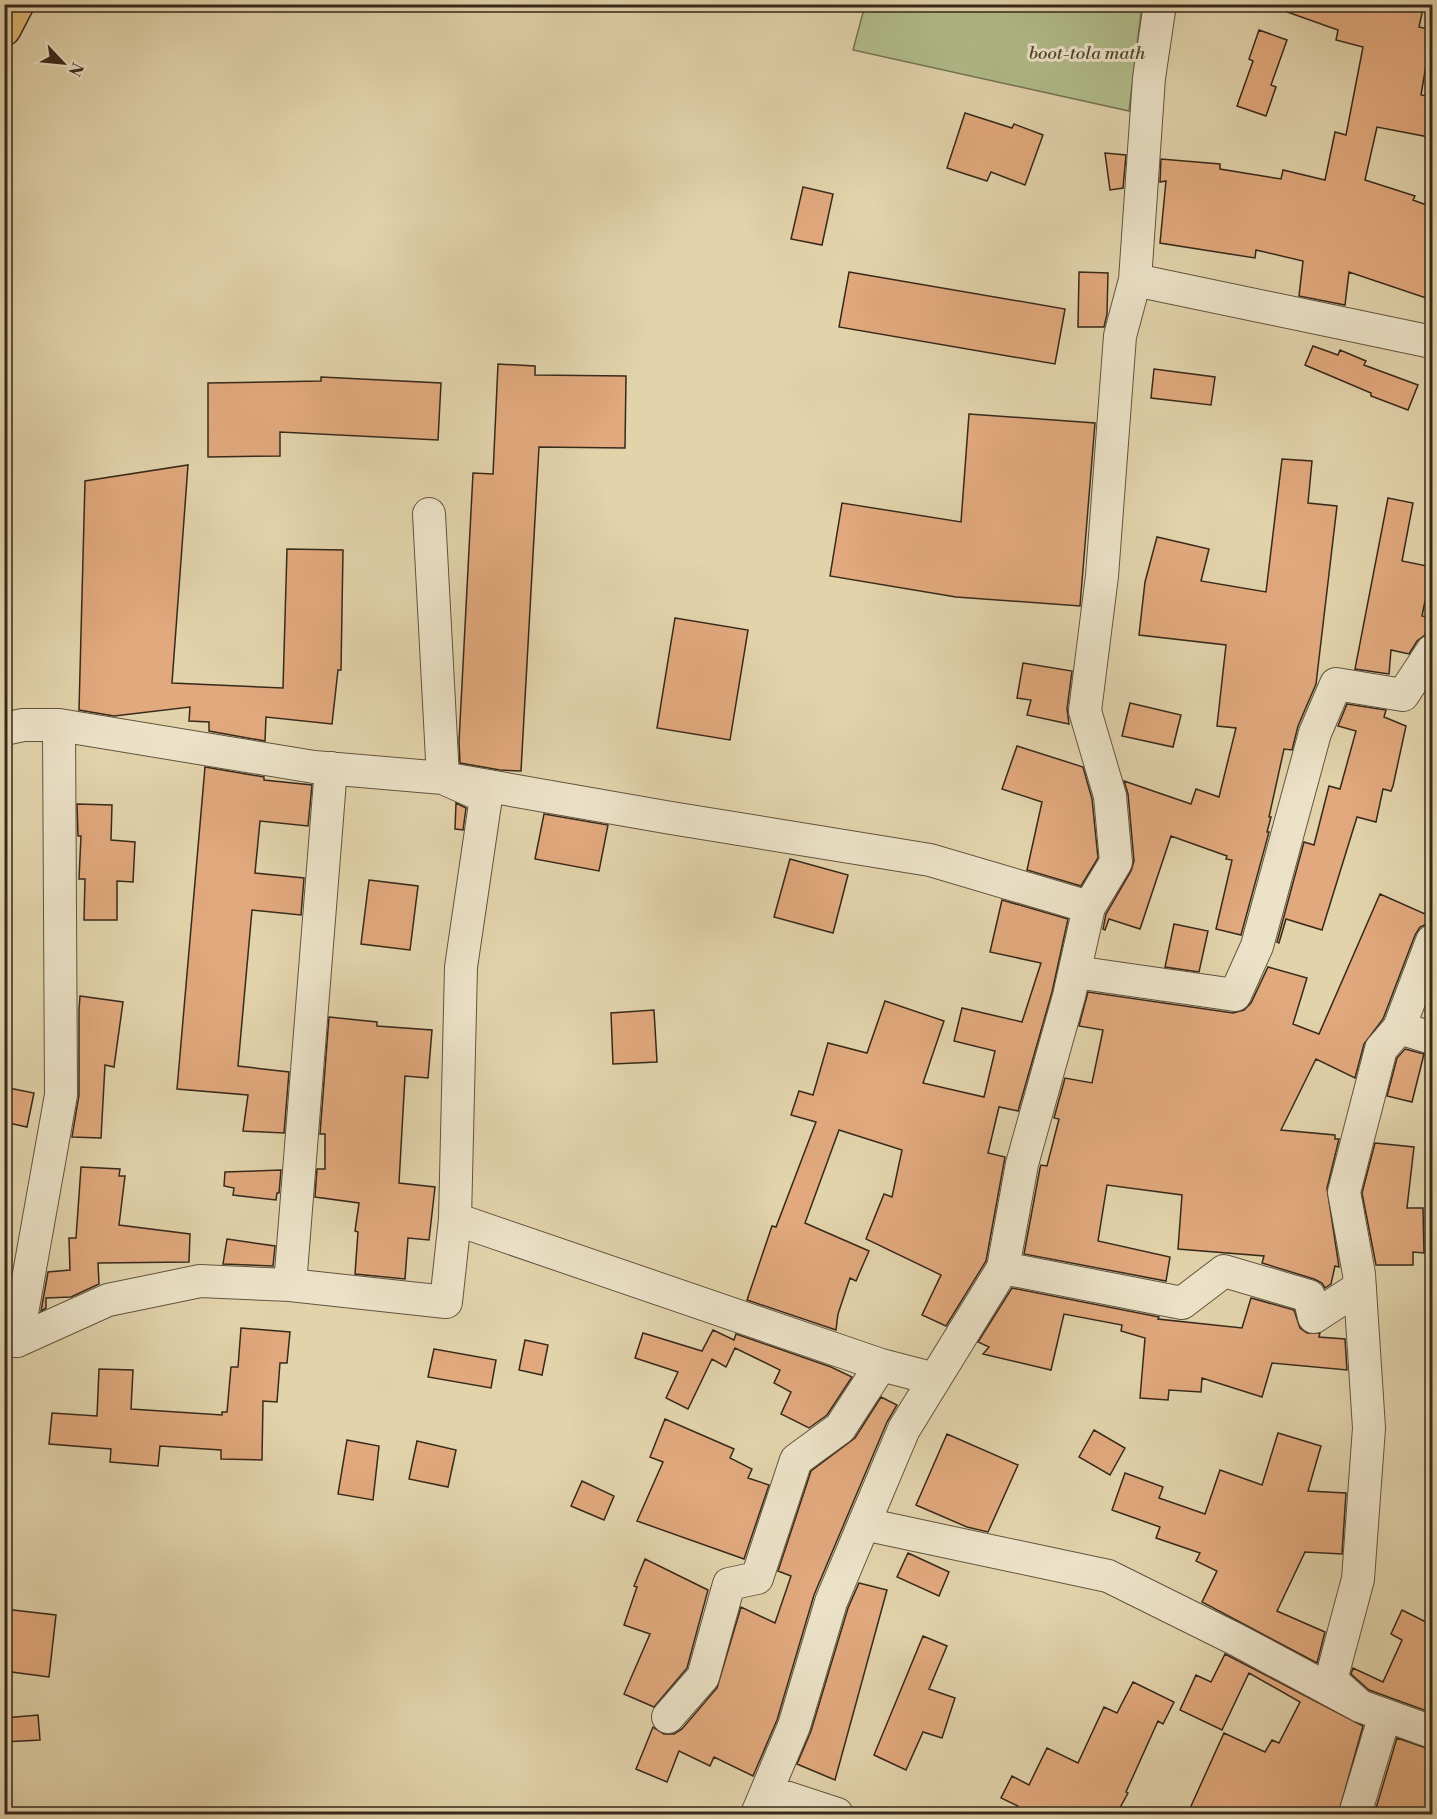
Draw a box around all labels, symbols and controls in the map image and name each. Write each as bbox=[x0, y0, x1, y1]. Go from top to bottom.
north arrow bbox=[33, 33, 93, 93]
park label: boot-tola math bbox=[1029, 42, 1146, 65]
text: N bbox=[64, 59, 87, 80]

